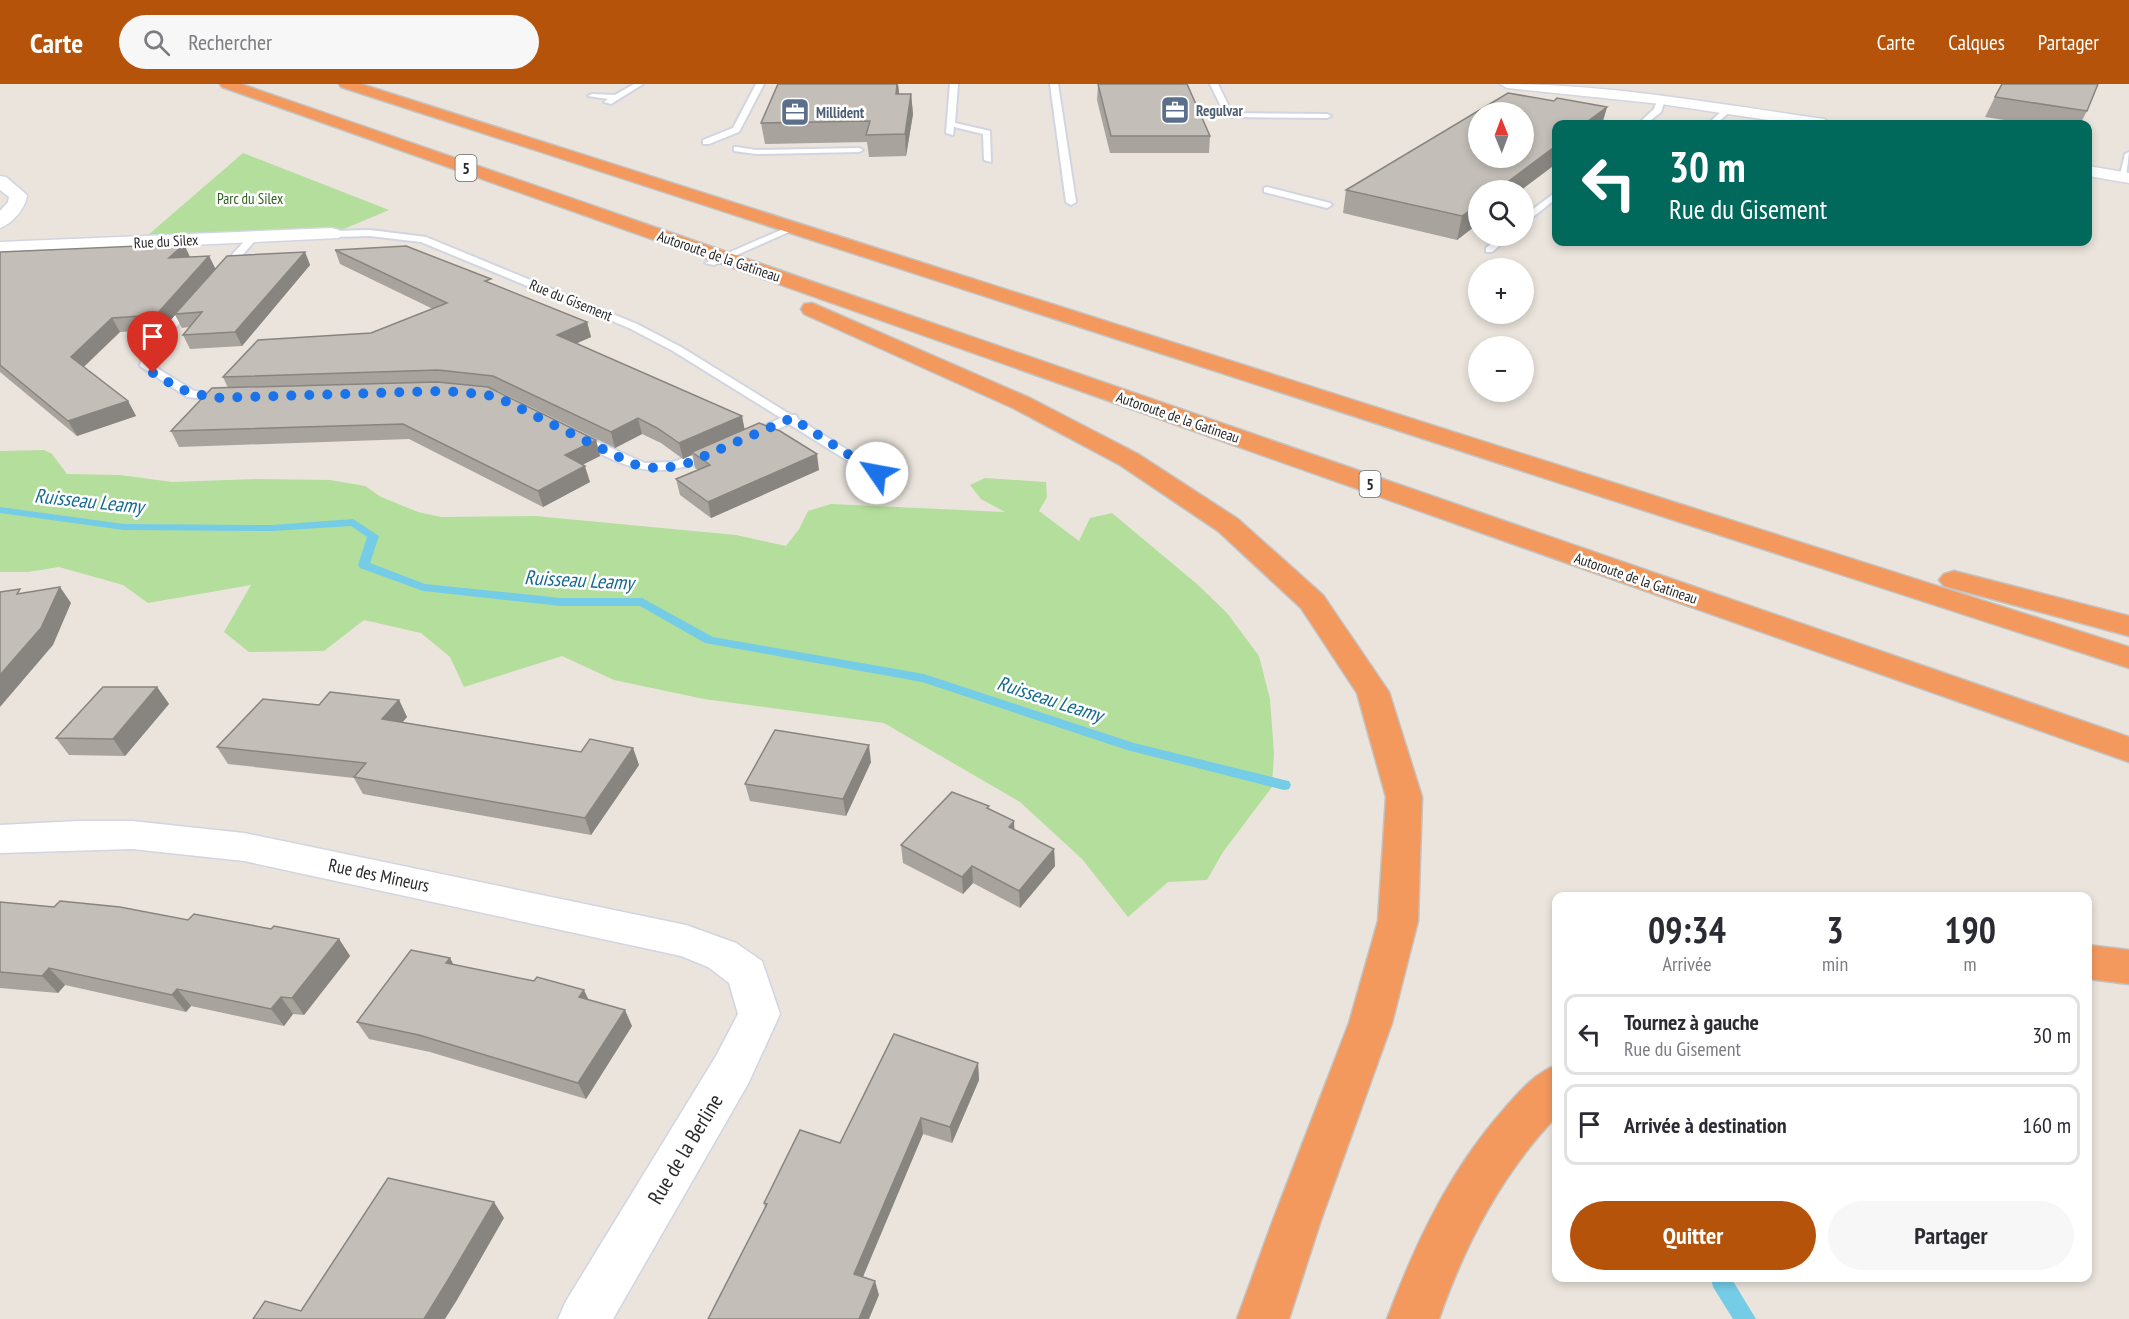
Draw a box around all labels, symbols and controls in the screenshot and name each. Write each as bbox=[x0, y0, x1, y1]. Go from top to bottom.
search box bbox=[119, 15, 539, 69]
text: Carte bbox=[30, 24, 83, 61]
icon: search bbox=[140, 26, 173, 59]
text: Rechercher bbox=[188, 28, 272, 56]
text: Carte bbox=[1877, 29, 1915, 56]
text: Calques bbox=[1948, 29, 2005, 56]
text: Partager bbox=[2038, 29, 2099, 56]
office icon: Regulvar bbox=[1159, 94, 1191, 126]
office icon: Millident bbox=[779, 96, 811, 128]
place label: Regulvar bbox=[1196, 101, 1244, 120]
north arrow bbox=[1468, 102, 1534, 168]
map controls bbox=[1468, 102, 1534, 402]
place label: Millident bbox=[816, 103, 865, 122]
text: 30 m bbox=[1669, 139, 1746, 194]
icon: left bbox=[1570, 144, 1648, 222]
road number: 5 bbox=[456, 155, 476, 181]
button: search bbox=[1468, 180, 1534, 246]
park label: Parc du Silex bbox=[217, 189, 283, 208]
text: Rue du Gisement bbox=[1669, 192, 1827, 226]
street label: Autoroute de la Gatineau bbox=[655, 226, 783, 286]
street label: Rue du Silex bbox=[133, 230, 199, 252]
button: + bbox=[1468, 258, 1534, 324]
street label: Rue du Gisement bbox=[527, 275, 615, 325]
pin bbox=[127, 311, 178, 373]
icon: arrive bbox=[136, 320, 169, 353]
button: − bbox=[1468, 336, 1534, 402]
street label: Autoroute de la Gatineau bbox=[1114, 387, 1242, 447]
position arrow bbox=[845, 441, 909, 505]
road number: 5 bbox=[1360, 471, 1380, 497]
water label: Ruisseau Leamy bbox=[33, 482, 147, 520]
street label: Autoroute de la Gatineau bbox=[1572, 548, 1700, 608]
water label: Ruisseau Leamy bbox=[524, 564, 637, 596]
water label: Ruisseau Leamy bbox=[994, 670, 1108, 729]
street label: Rue des Mineurs bbox=[327, 853, 431, 897]
text: 09:34 bbox=[1648, 906, 1726, 953]
text: 3 bbox=[1826, 906, 1844, 953]
text: 190 bbox=[1944, 906, 1996, 953]
text: Arrivée bbox=[1663, 951, 1711, 977]
text: min bbox=[1822, 951, 1848, 977]
text: m bbox=[1964, 951, 1977, 977]
text: Tournez à gauche bbox=[1624, 1008, 1759, 1036]
icon: left bbox=[1573, 1018, 1606, 1051]
text: 30 m bbox=[2032, 1021, 2071, 1049]
text: Rue du Gisement bbox=[1624, 1036, 1741, 1062]
street label: Rue de la Berline bbox=[642, 1089, 728, 1209]
icon: arrive bbox=[1573, 1108, 1606, 1141]
text: Arrivée à destination bbox=[1624, 1111, 1787, 1139]
text: 160 m bbox=[2022, 1111, 2071, 1139]
button: Quitter bbox=[1570, 1201, 1816, 1270]
button: Partager bbox=[1828, 1201, 2074, 1270]

